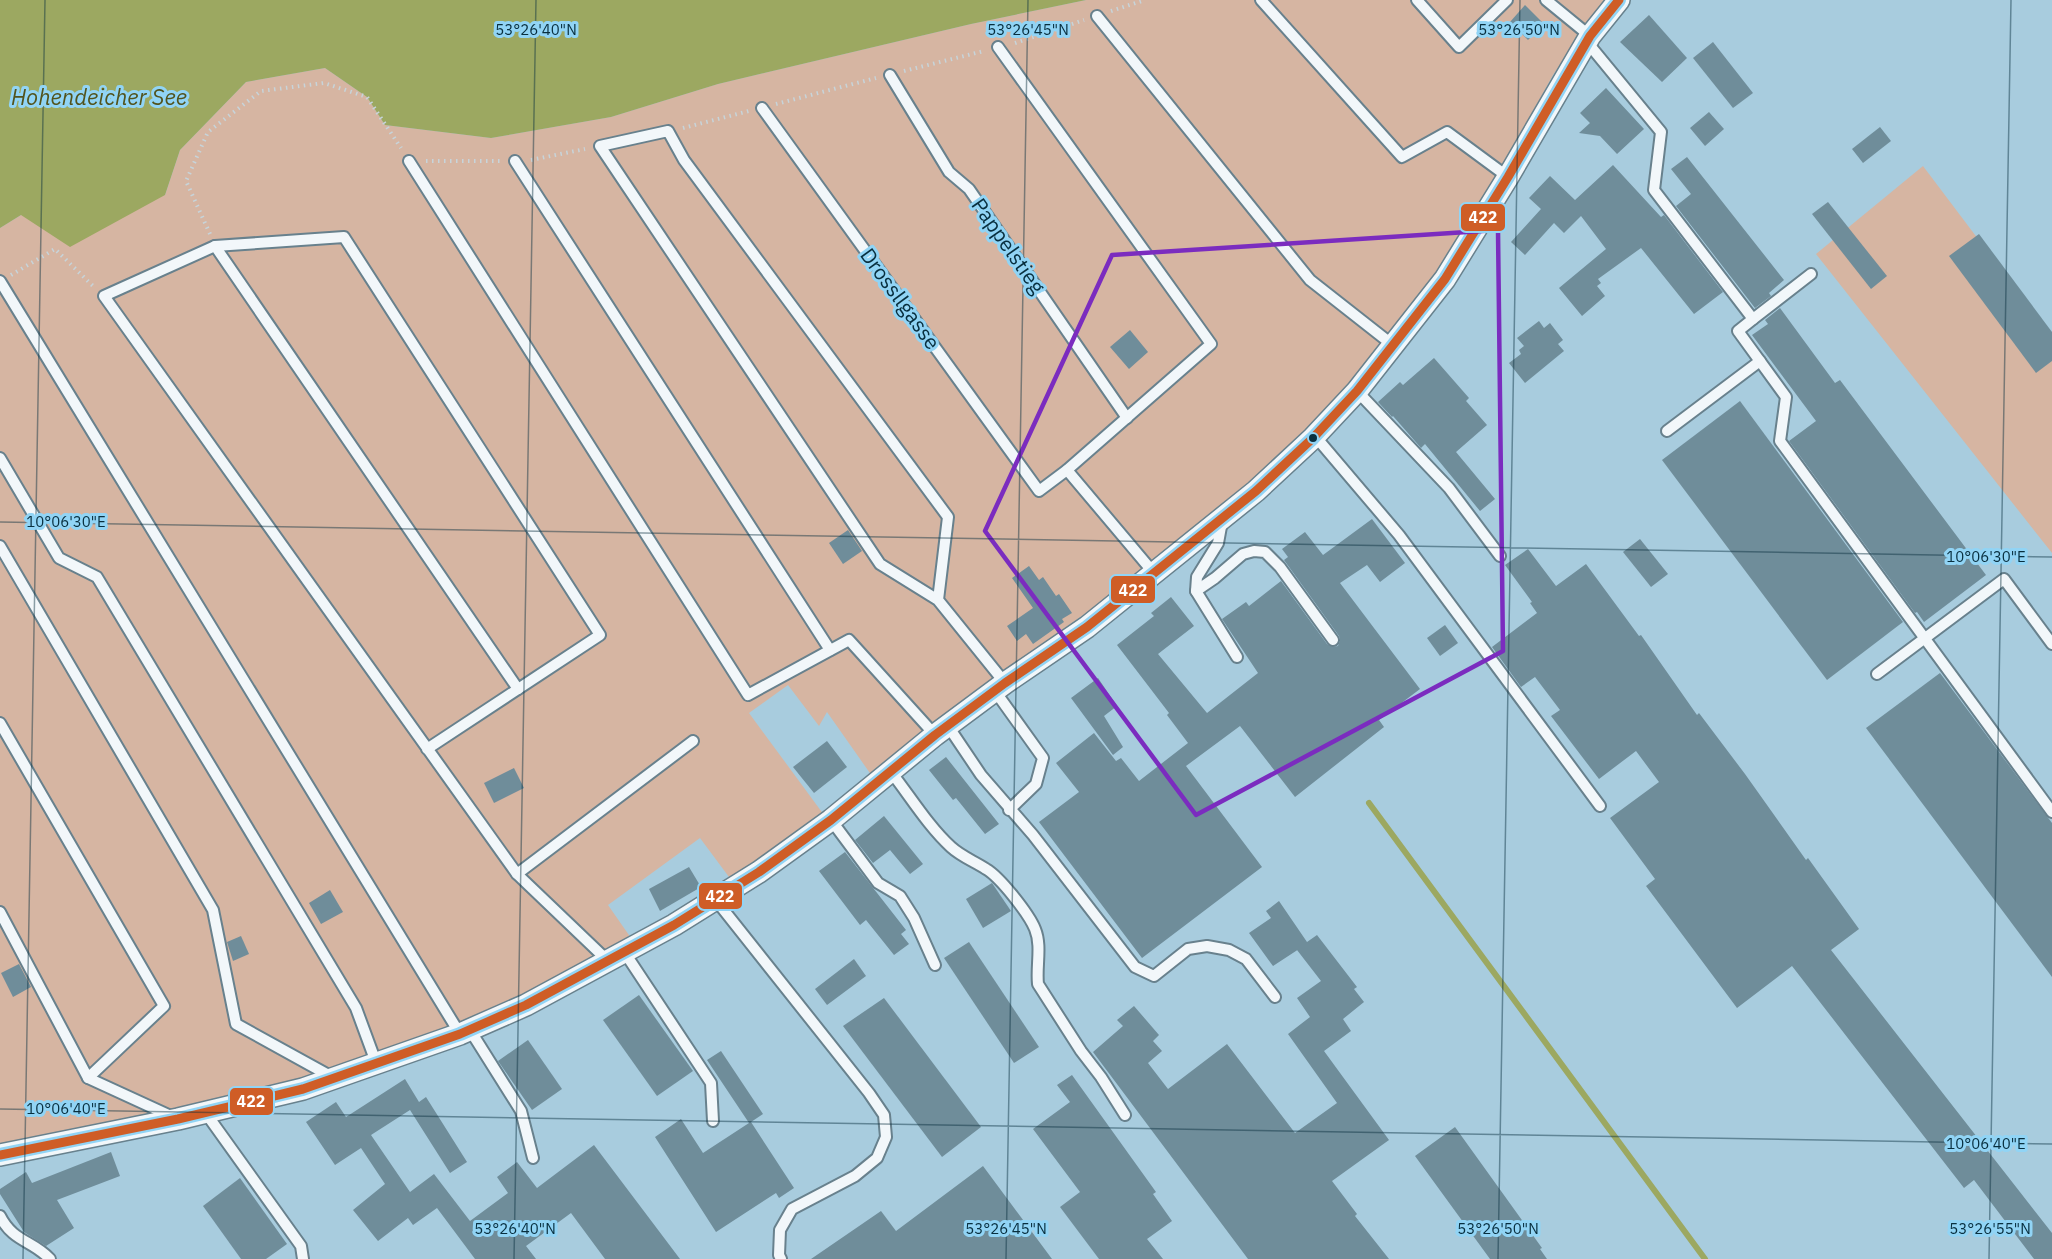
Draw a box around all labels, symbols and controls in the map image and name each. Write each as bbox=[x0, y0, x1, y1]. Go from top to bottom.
text: 53°26'40"N bbox=[495, 20, 577, 39]
text: 53°26'45"N bbox=[987, 20, 1069, 39]
text: 53°26'50"N bbox=[1478, 20, 1560, 39]
water label: Hohendeicher See bbox=[11, 82, 187, 111]
street label: Pappelstieg bbox=[966, 192, 1052, 299]
line badge: 422 bbox=[1460, 203, 1506, 232]
text: 422 bbox=[1469, 207, 1497, 227]
street label: Drossllgasse bbox=[854, 242, 947, 355]
unlabelled marker bbox=[1307, 432, 1319, 444]
text: 10°06'30"E bbox=[26, 512, 106, 531]
text: 10°06'30"E bbox=[1946, 547, 2026, 566]
line badge: 422 bbox=[1110, 575, 1156, 604]
text: 422 bbox=[1119, 580, 1147, 600]
line badge: 422 bbox=[698, 882, 743, 910]
text: 422 bbox=[706, 886, 734, 906]
line badge: 422 bbox=[229, 1087, 274, 1116]
text: 422 bbox=[237, 1091, 265, 1111]
text: 10°06'40"E bbox=[26, 1099, 106, 1118]
text: 10°06'40"E bbox=[1946, 1134, 2026, 1153]
text: 53°26'40"N bbox=[474, 1219, 556, 1238]
text: 53°26'45"N bbox=[965, 1219, 1047, 1238]
text: 53°26'50"N bbox=[1457, 1219, 1539, 1238]
text: 53°26'55"N bbox=[1949, 1219, 2031, 1238]

